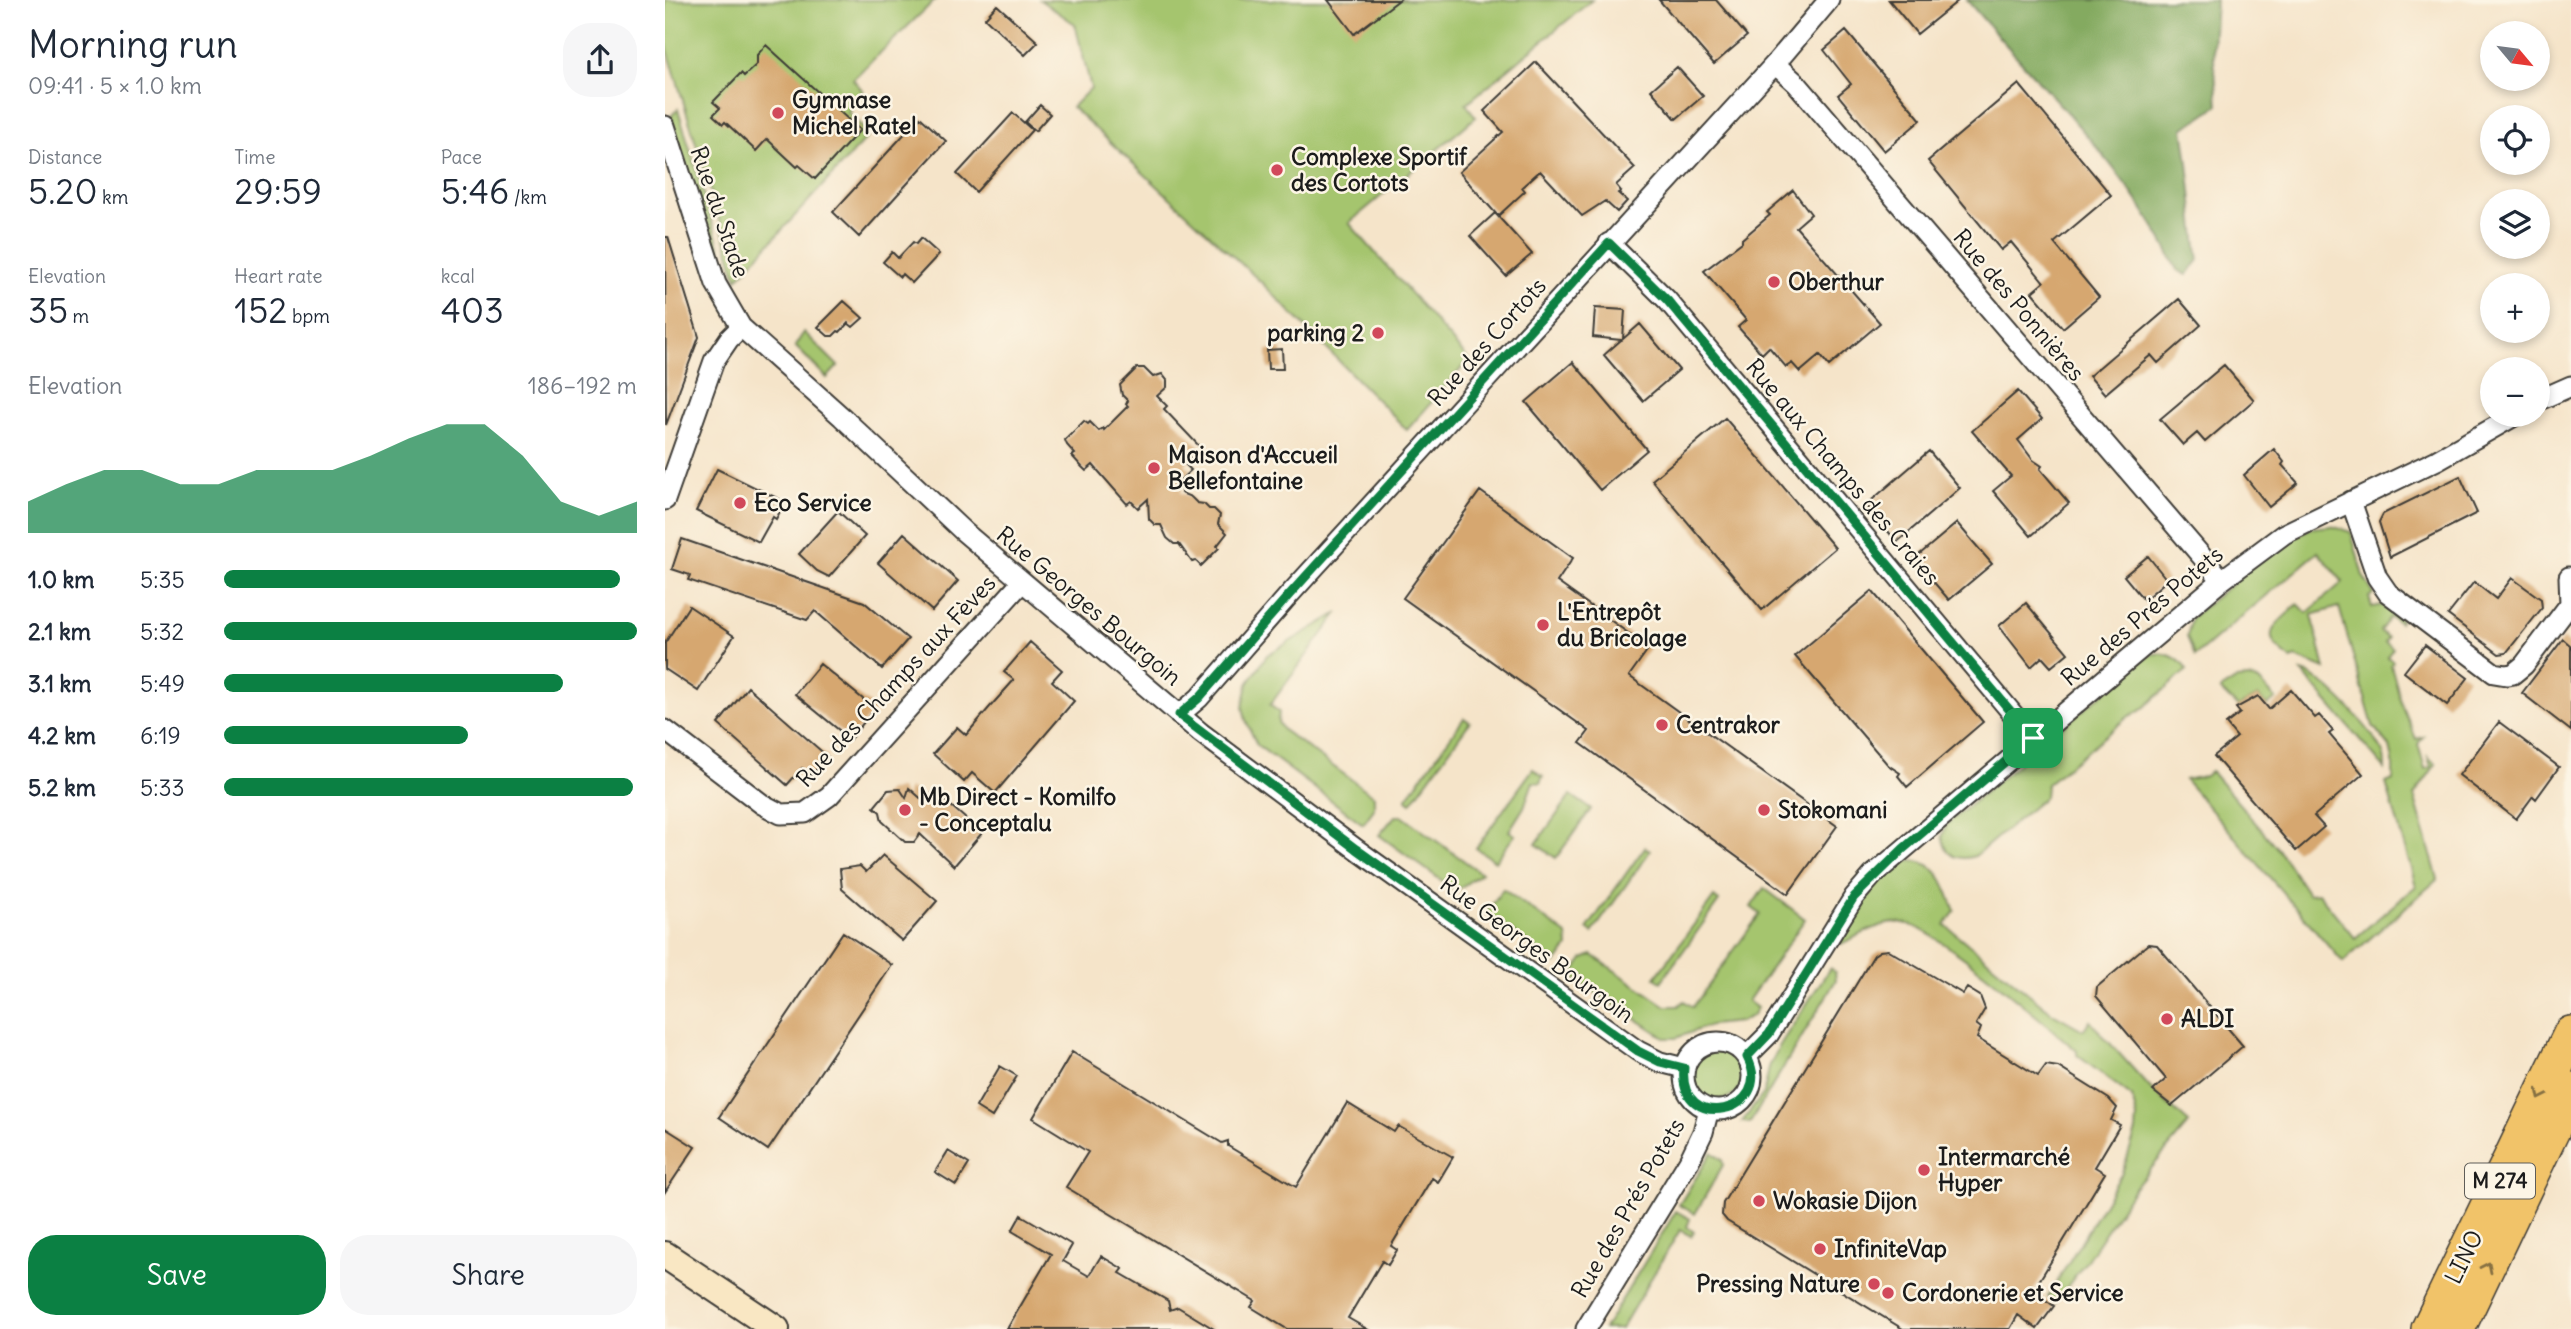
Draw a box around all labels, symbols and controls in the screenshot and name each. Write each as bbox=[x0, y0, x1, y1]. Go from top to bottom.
text: Morning run bbox=[28, 21, 238, 68]
north arrow bbox=[2480, 21, 2550, 91]
map controls bbox=[2480, 21, 2550, 427]
button: share bbox=[563, 23, 637, 97]
text: 09:41 · 5 × 1.0 km bbox=[28, 71, 202, 100]
place label: Gymnase Michel Ratel bbox=[792, 85, 916, 140]
marker: Gymnase Michel Ratel bbox=[770, 105, 786, 121]
button: locate bbox=[2480, 105, 2550, 175]
street label: Rue du Stade bbox=[684, 142, 757, 281]
place label: Complexe Sportif des Cortots bbox=[1291, 142, 1468, 197]
text: Distance bbox=[28, 145, 102, 169]
text: Time bbox=[234, 145, 275, 169]
text: Pace bbox=[441, 145, 482, 169]
marker: Complexe Sportif des Cortots bbox=[1269, 162, 1285, 178]
text: 5.20 bbox=[28, 169, 98, 213]
text: 29:59 bbox=[234, 169, 322, 213]
text: 5:46 bbox=[441, 169, 509, 213]
text: km bbox=[98, 185, 128, 209]
text: /km bbox=[509, 185, 547, 209]
button: layers bbox=[2480, 189, 2550, 259]
street label: Rue des Ponnières bbox=[1947, 223, 2091, 387]
text: Elevation bbox=[28, 264, 106, 288]
text: Heart rate bbox=[234, 264, 322, 288]
text: kcal bbox=[441, 264, 475, 288]
place label: Oberthur bbox=[1788, 267, 1885, 296]
street label: Rue des Cortots bbox=[1421, 271, 1552, 412]
button: + bbox=[2480, 273, 2550, 343]
marker: Oberthur bbox=[1766, 274, 1782, 290]
text: 35 bbox=[28, 288, 68, 332]
text: 152 bbox=[234, 288, 288, 332]
text: 403 bbox=[441, 288, 504, 332]
text: m bbox=[68, 304, 89, 328]
text: bpm bbox=[288, 304, 330, 328]
place label: parking 2 bbox=[1267, 318, 1364, 347]
marker: parking 2 bbox=[1370, 325, 1386, 341]
street label: Rue aux Champs des Craies bbox=[1740, 353, 1947, 591]
button: − bbox=[2480, 357, 2550, 427]
text: Elevation bbox=[28, 371, 122, 400]
text: 186–192 m bbox=[528, 371, 637, 400]
place label: Maison d'Accueil Bellefontaine bbox=[1168, 440, 1338, 495]
marker: Maison d'Accueil Bellefontaine bbox=[1146, 460, 1162, 476]
place label: Eco Service bbox=[754, 488, 872, 517]
marker: Eco Service bbox=[732, 495, 748, 511]
street label: Rue Georges Bourgoin bbox=[991, 520, 1188, 692]
street label: Rue des Prés Potets bbox=[2055, 539, 2229, 692]
text: 1.0 km bbox=[28, 565, 94, 594]
text: 5:35 bbox=[140, 565, 185, 594]
street label: Rue des Champs aux Fèves bbox=[790, 569, 1002, 793]
place label: L'Entrepôt du Bricolage bbox=[1557, 597, 1687, 652]
text: 2.1 km bbox=[28, 617, 91, 646]
text: 5:32 bbox=[140, 617, 184, 646]
marker: L'Entrepôt du Bricolage bbox=[1535, 617, 1551, 633]
text: 3.1 km bbox=[28, 669, 91, 698]
text: 5:49 bbox=[140, 669, 185, 698]
pin bbox=[2003, 708, 2063, 768]
place label: Centrakor bbox=[1676, 710, 1781, 739]
marker: Centrakor bbox=[1654, 717, 1670, 733]
icon: arrive bbox=[2014, 719, 2052, 757]
text: 4.2 km bbox=[28, 721, 96, 750]
text: 6:19 bbox=[140, 721, 181, 750]
text: 5.2 km bbox=[28, 773, 96, 802]
text: 5:33 bbox=[140, 773, 185, 802]
place label: Mb Direct - Komilfo - Conceptalu bbox=[919, 782, 1116, 837]
place label: Stokomani bbox=[1778, 795, 1887, 824]
marker: Mb Direct - Komilfo - Conceptalu bbox=[897, 802, 913, 818]
marker: Stokomani bbox=[1756, 802, 1772, 818]
street label: Rue Georges Bourgoin bbox=[1435, 868, 1640, 1029]
place label: ALDI bbox=[2181, 1004, 2234, 1033]
marker: ALDI bbox=[2159, 1011, 2175, 1027]
one-way arrow bbox=[2536, 1088, 2550, 1100]
street label: Rue des Prés Potets bbox=[1564, 1113, 1691, 1303]
place label: Intermarché Hyper bbox=[1938, 1142, 2070, 1197]
marker: Intermarché Hyper bbox=[1916, 1162, 1932, 1178]
road number: M 274 bbox=[2465, 1164, 2535, 1198]
place label: Wokasie Dijon bbox=[1773, 1186, 1917, 1215]
marker: Wokasie Dijon bbox=[1751, 1193, 1767, 1209]
street label: LINO bbox=[2438, 1225, 2489, 1288]
place label: InfiniteVap bbox=[1834, 1234, 1947, 1263]
button: Save bbox=[28, 1235, 326, 1315]
button: Share bbox=[340, 1235, 637, 1315]
marker: InfiniteVap bbox=[1812, 1241, 1828, 1257]
one-way arrow bbox=[2478, 1262, 2492, 1274]
place label: Pressing Nature bbox=[1696, 1269, 1860, 1298]
marker: Pressing Nature bbox=[1866, 1276, 1882, 1292]
place label: Cordonerie et Service bbox=[1902, 1278, 2124, 1307]
marker: Cordonerie et Service bbox=[1880, 1285, 1896, 1301]

